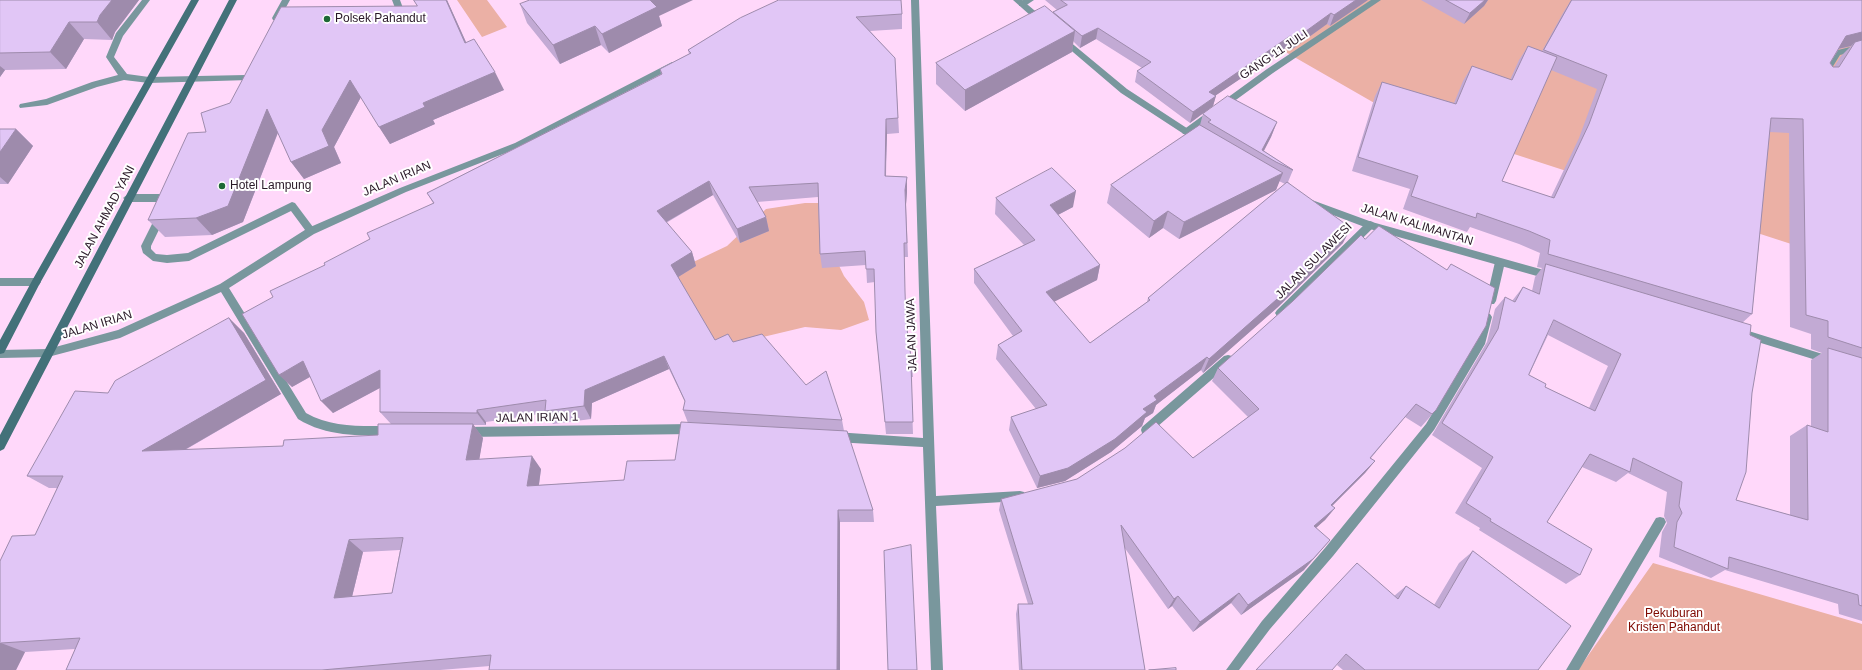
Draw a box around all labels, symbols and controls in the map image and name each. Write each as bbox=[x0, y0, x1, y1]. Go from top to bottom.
place label: Polsek Pahandut bbox=[335, 12, 426, 26]
marker: Polsek Pahandut bbox=[322, 14, 332, 24]
street label: GANG 11 JULI bbox=[1237, 27, 1311, 83]
street label: JALAN IRIAN bbox=[361, 158, 433, 200]
street label: JALAN AHMAD YANI bbox=[72, 163, 138, 271]
place label: Hotel Lampung bbox=[230, 179, 311, 193]
marker: Hotel Lampung bbox=[217, 181, 227, 191]
street label: JALAN KALIMANTAN bbox=[1359, 201, 1475, 249]
street label: JALAN SULAWESI bbox=[1273, 220, 1355, 302]
street label: JALAN JAWA bbox=[904, 298, 920, 372]
street label: JALAN IRIAN bbox=[60, 307, 134, 343]
street label: JALAN IRIAN 1 bbox=[496, 410, 578, 426]
park label: Pekuburan Kristen Pahandut bbox=[1628, 607, 1720, 635]

